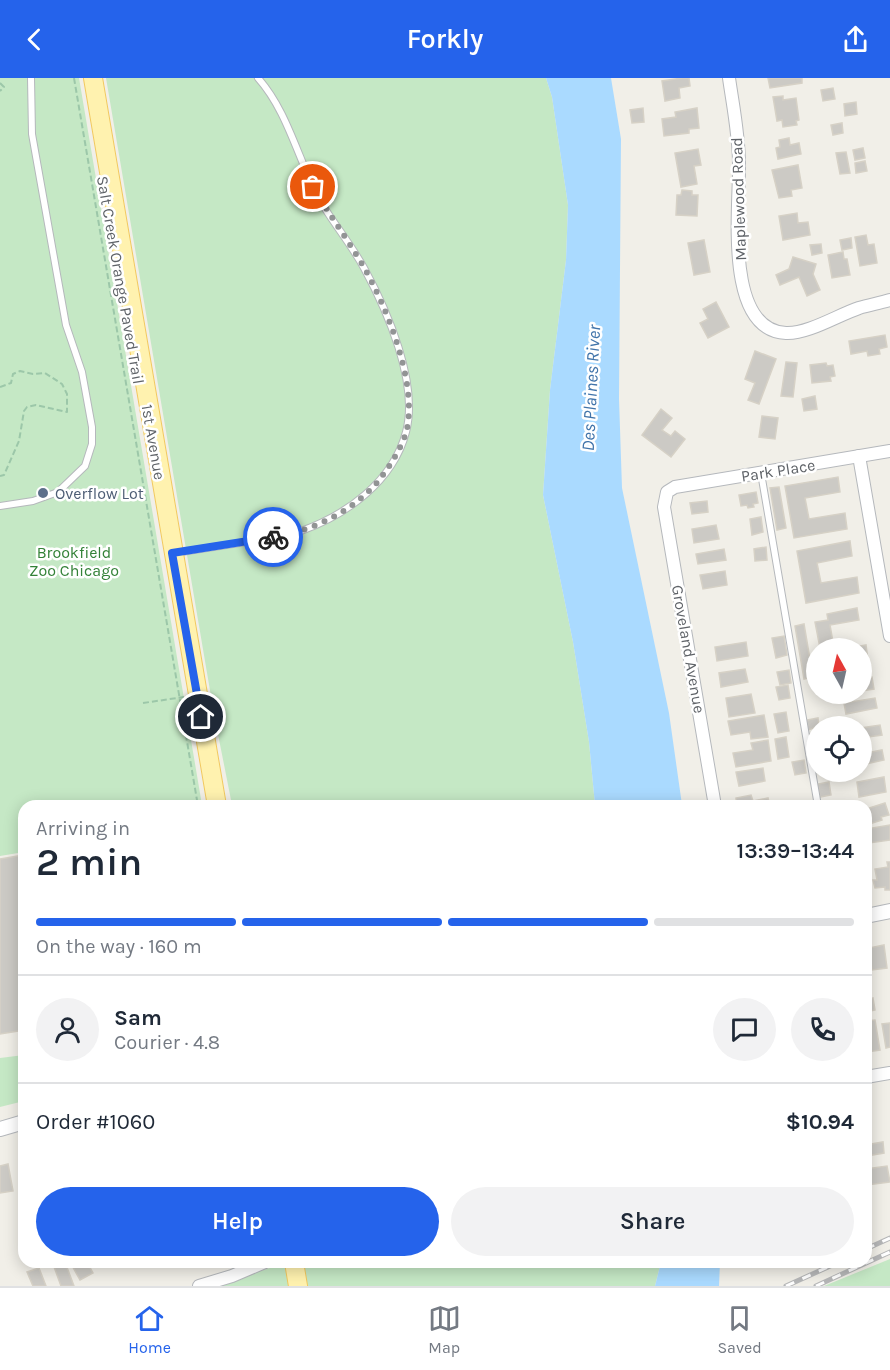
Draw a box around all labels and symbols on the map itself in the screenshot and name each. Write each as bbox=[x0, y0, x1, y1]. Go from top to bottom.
street label: Maplewood Road bbox=[727, 137, 750, 261]
pin bbox=[287, 161, 338, 212]
street label: Salt Creek Orange Paved Trail bbox=[93, 174, 148, 386]
water label: Des Plaines River bbox=[577, 323, 605, 452]
street label: 1st Avenue bbox=[138, 403, 169, 481]
street label: Park Place bbox=[740, 455, 817, 486]
place label: Overflow Lot bbox=[55, 484, 144, 503]
marker: Overflow Lot bbox=[36, 486, 50, 500]
courier bbox=[243, 507, 303, 567]
park label: Brookfield Zoo Chicago bbox=[29, 543, 119, 580]
street label: Groveland Avenue bbox=[668, 583, 709, 715]
north arrow bbox=[806, 638, 872, 704]
pin bbox=[175, 691, 226, 742]

